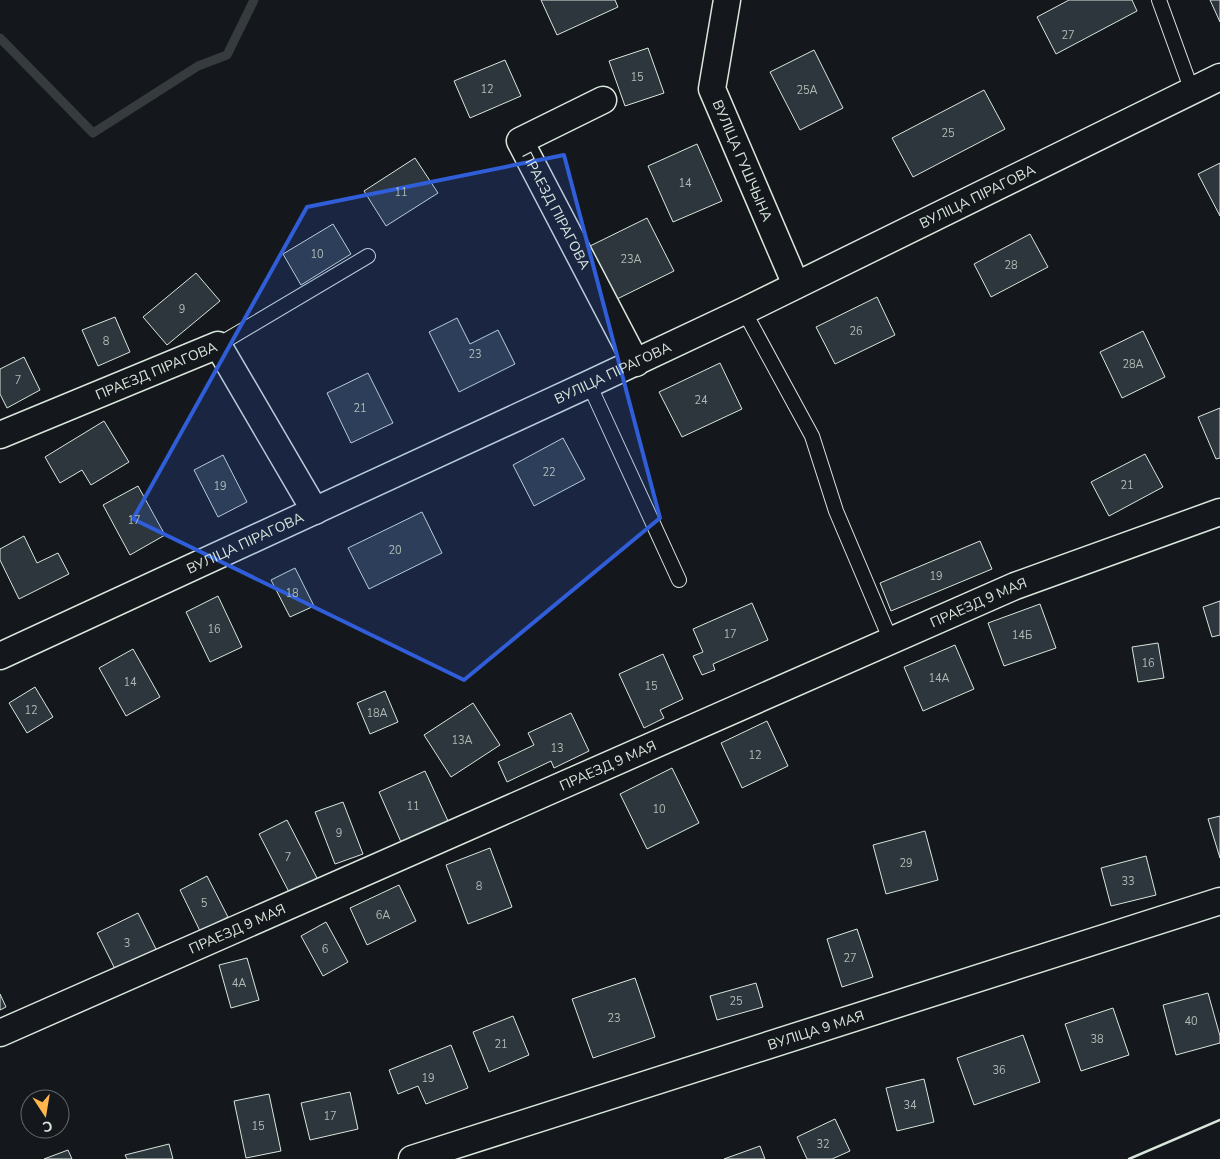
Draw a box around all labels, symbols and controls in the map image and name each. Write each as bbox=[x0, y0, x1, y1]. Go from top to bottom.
house number: 27 bbox=[1061, 28, 1075, 43]
house number: 15 bbox=[630, 70, 644, 85]
house number: 12 bbox=[480, 82, 494, 97]
house number: 25А bbox=[796, 83, 818, 98]
street label: ВУЛІЦА ГУШЧЫНА bbox=[708, 97, 777, 224]
house number: 25 bbox=[941, 126, 955, 141]
street label: ПРАЕЗД ПІРАГОВА bbox=[517, 149, 594, 273]
street label: ВУЛІЦА ПІРАГОВА bbox=[916, 160, 1039, 233]
house number: 14 bbox=[678, 176, 692, 191]
house number: 11 bbox=[394, 185, 408, 200]
house number: 10 bbox=[310, 247, 324, 262]
house number: 23А bbox=[620, 252, 642, 267]
house number: 28 bbox=[1004, 258, 1018, 273]
house number: 9 bbox=[179, 302, 185, 317]
house number: 26 bbox=[849, 324, 863, 339]
house number: 8 bbox=[103, 334, 110, 349]
street label: ПРАЕЗД ПІРАГОВА bbox=[93, 337, 220, 405]
street label: ВУЛІЦА ПІРАГОВА bbox=[551, 338, 674, 409]
house number: 23 bbox=[468, 347, 482, 362]
house number: 28А bbox=[1122, 357, 1144, 372]
house number: 7 bbox=[15, 373, 21, 388]
house number: 24 bbox=[694, 393, 708, 408]
house number: 21 bbox=[353, 401, 367, 416]
house number: 22 bbox=[542, 465, 556, 480]
house number: 21 bbox=[1120, 478, 1134, 493]
house number: 19 bbox=[213, 479, 227, 494]
street label: ВУЛІЦА ПІРАГОВА bbox=[184, 508, 307, 578]
house number: 17 bbox=[127, 513, 141, 528]
house number: 20 bbox=[388, 543, 402, 558]
house number: 19 bbox=[929, 569, 943, 584]
street label: ПРАЕЗД 9 МАЯ bbox=[927, 573, 1030, 632]
house number: 18 bbox=[285, 586, 299, 601]
house number: 16 bbox=[207, 622, 221, 637]
house number: 17 bbox=[723, 627, 737, 642]
house number: 14Б bbox=[1012, 628, 1032, 643]
house number: 16 bbox=[1141, 656, 1155, 671]
house number: 14А bbox=[928, 671, 950, 686]
house number: 14 bbox=[123, 675, 137, 690]
house number: 15 bbox=[644, 679, 658, 694]
house number: 12 bbox=[24, 703, 38, 718]
house number: 18А bbox=[366, 706, 388, 721]
house number: 13А bbox=[451, 733, 473, 748]
street label: ПРАЕЗД 9 МАЯ bbox=[556, 736, 659, 795]
house number: 13 bbox=[550, 741, 564, 756]
house number: 12 bbox=[748, 748, 762, 763]
house number: 11 bbox=[406, 799, 420, 814]
house number: 10 bbox=[652, 802, 666, 817]
house number: 9 bbox=[336, 826, 342, 841]
house number: 7 bbox=[285, 850, 291, 865]
house number: 29 bbox=[899, 856, 913, 871]
house number: 33 bbox=[1121, 874, 1135, 889]
house number: 8 bbox=[476, 879, 483, 894]
house number: 5 bbox=[201, 896, 208, 911]
street label: ПРАЕЗД 9 МАЯ bbox=[186, 899, 289, 959]
house number: 6А bbox=[376, 908, 390, 923]
house number: 3 bbox=[124, 936, 130, 951]
house number: 6 bbox=[322, 942, 329, 957]
house number: 27 bbox=[843, 951, 857, 966]
house number: 4А bbox=[232, 976, 246, 991]
house number: 25 bbox=[729, 994, 743, 1009]
street label: ВУЛІЦА 9 МАЯ bbox=[765, 1006, 867, 1055]
house number: 23 bbox=[607, 1011, 621, 1026]
house number: 40 bbox=[1184, 1014, 1198, 1029]
house number: 38 bbox=[1090, 1032, 1104, 1047]
house number: 21 bbox=[494, 1037, 508, 1052]
house number: 36 bbox=[992, 1063, 1006, 1078]
house number: 19 bbox=[421, 1071, 435, 1086]
north arrow bbox=[20, 1089, 70, 1139]
house number: 34 bbox=[903, 1098, 917, 1113]
house number: 17 bbox=[323, 1109, 337, 1124]
text: С bbox=[40, 1116, 54, 1137]
house number: 15 bbox=[251, 1119, 265, 1134]
house number: 32 bbox=[816, 1137, 830, 1152]

